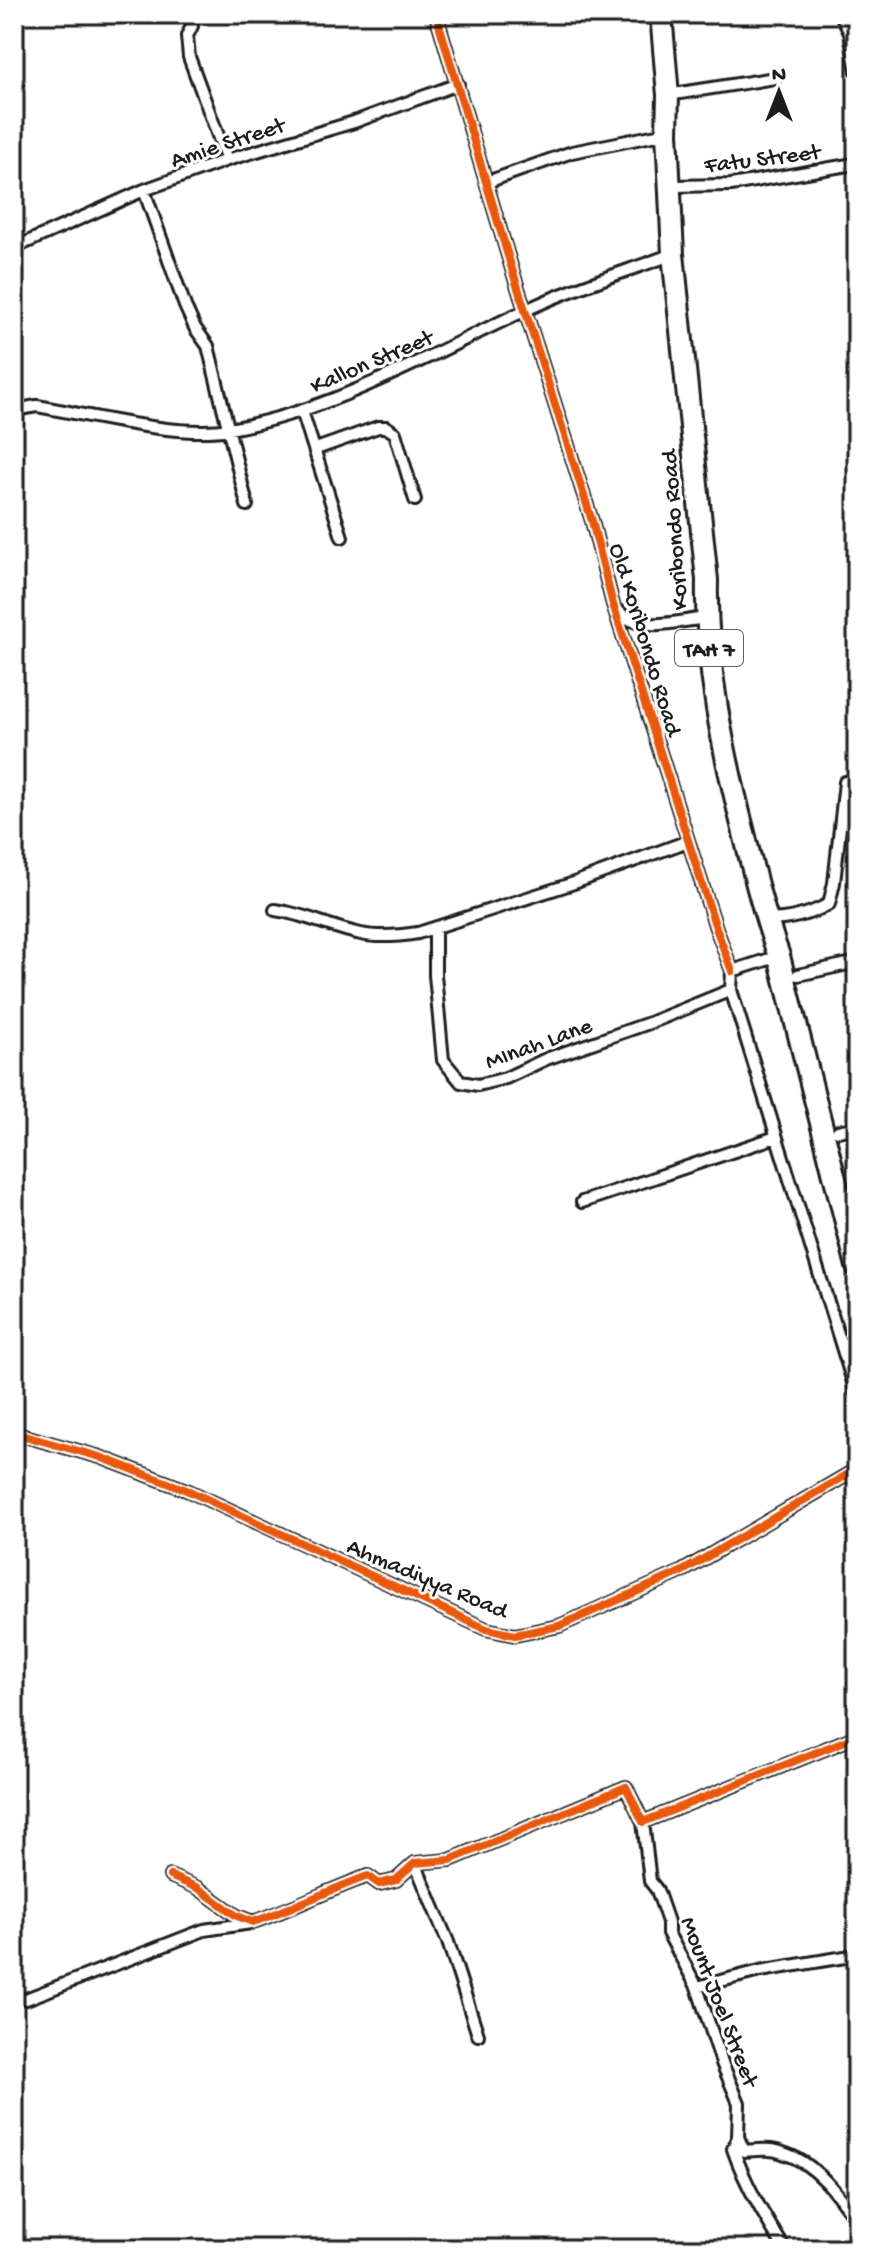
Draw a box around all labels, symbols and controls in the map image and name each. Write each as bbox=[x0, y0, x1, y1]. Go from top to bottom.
north arrow bbox=[739, 52, 819, 132]
text: N bbox=[772, 63, 786, 89]
street label: Amie Street bbox=[167, 112, 291, 176]
street label: Fatu Street bbox=[702, 139, 824, 182]
street label: Kallon Street bbox=[307, 323, 440, 402]
street label: Koribondo Road bbox=[656, 447, 697, 611]
street label: Old Koribondo Road bbox=[601, 540, 687, 742]
road number: TAH 7 bbox=[675, 630, 743, 666]
street label: MInah Lane bbox=[482, 1012, 597, 1078]
street label: Ahmadiyya Road bbox=[342, 1533, 513, 1628]
street label: Mount Joel Street bbox=[672, 1913, 764, 2093]

